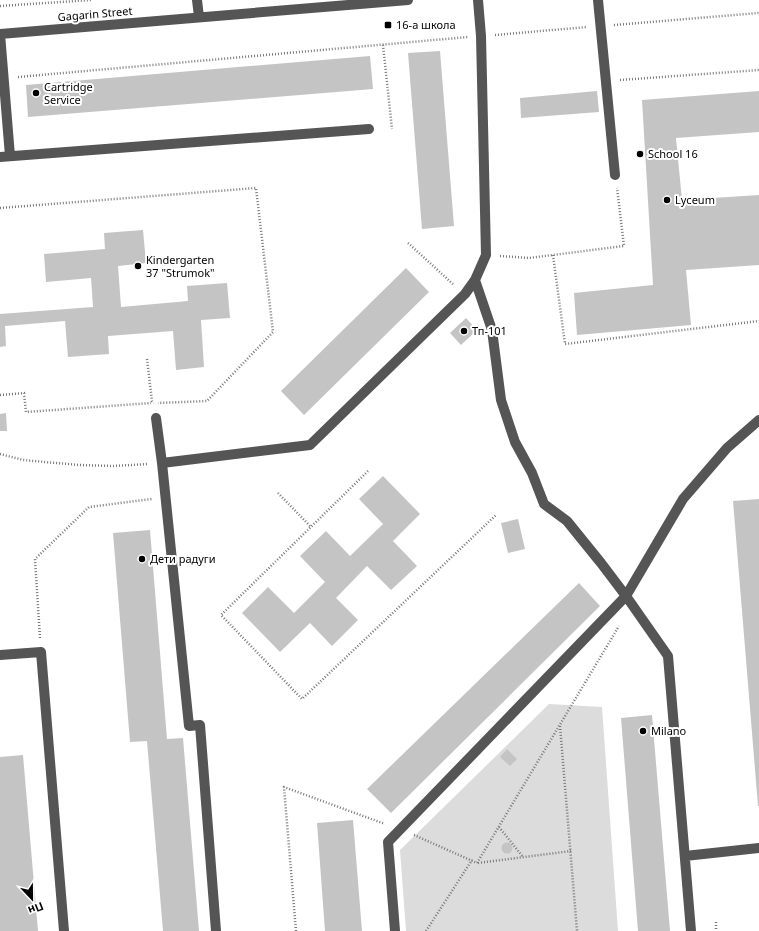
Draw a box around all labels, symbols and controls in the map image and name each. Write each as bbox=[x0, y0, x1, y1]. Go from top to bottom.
street label: Gagarin Street bbox=[57, 3, 133, 24]
place label: 16-а школа bbox=[396, 17, 456, 32]
marker: 16-а школа bbox=[383, 20, 393, 30]
place label: Cartridge Service bbox=[44, 79, 93, 107]
marker: Cartridge Service bbox=[31, 88, 41, 98]
place label: School 16 bbox=[648, 146, 698, 161]
marker: School 16 bbox=[635, 149, 645, 159]
place label: Lyceum bbox=[675, 192, 715, 207]
marker: Lyceum bbox=[662, 195, 672, 205]
place label: Kindergarten 37 "Strumok" bbox=[146, 252, 215, 280]
marker: Kindergarten 37 "Strumok" bbox=[133, 261, 143, 271]
place label: Тп-101 bbox=[472, 323, 507, 338]
marker: Тп-101 bbox=[459, 326, 469, 336]
place label: Дети радуги bbox=[150, 551, 216, 566]
marker: Дети радуги bbox=[137, 554, 147, 564]
place label: Milano bbox=[651, 723, 687, 738]
marker: Milano bbox=[638, 726, 648, 736]
north arrow bbox=[12, 879, 52, 919]
text: Пн bbox=[26, 899, 46, 919]

